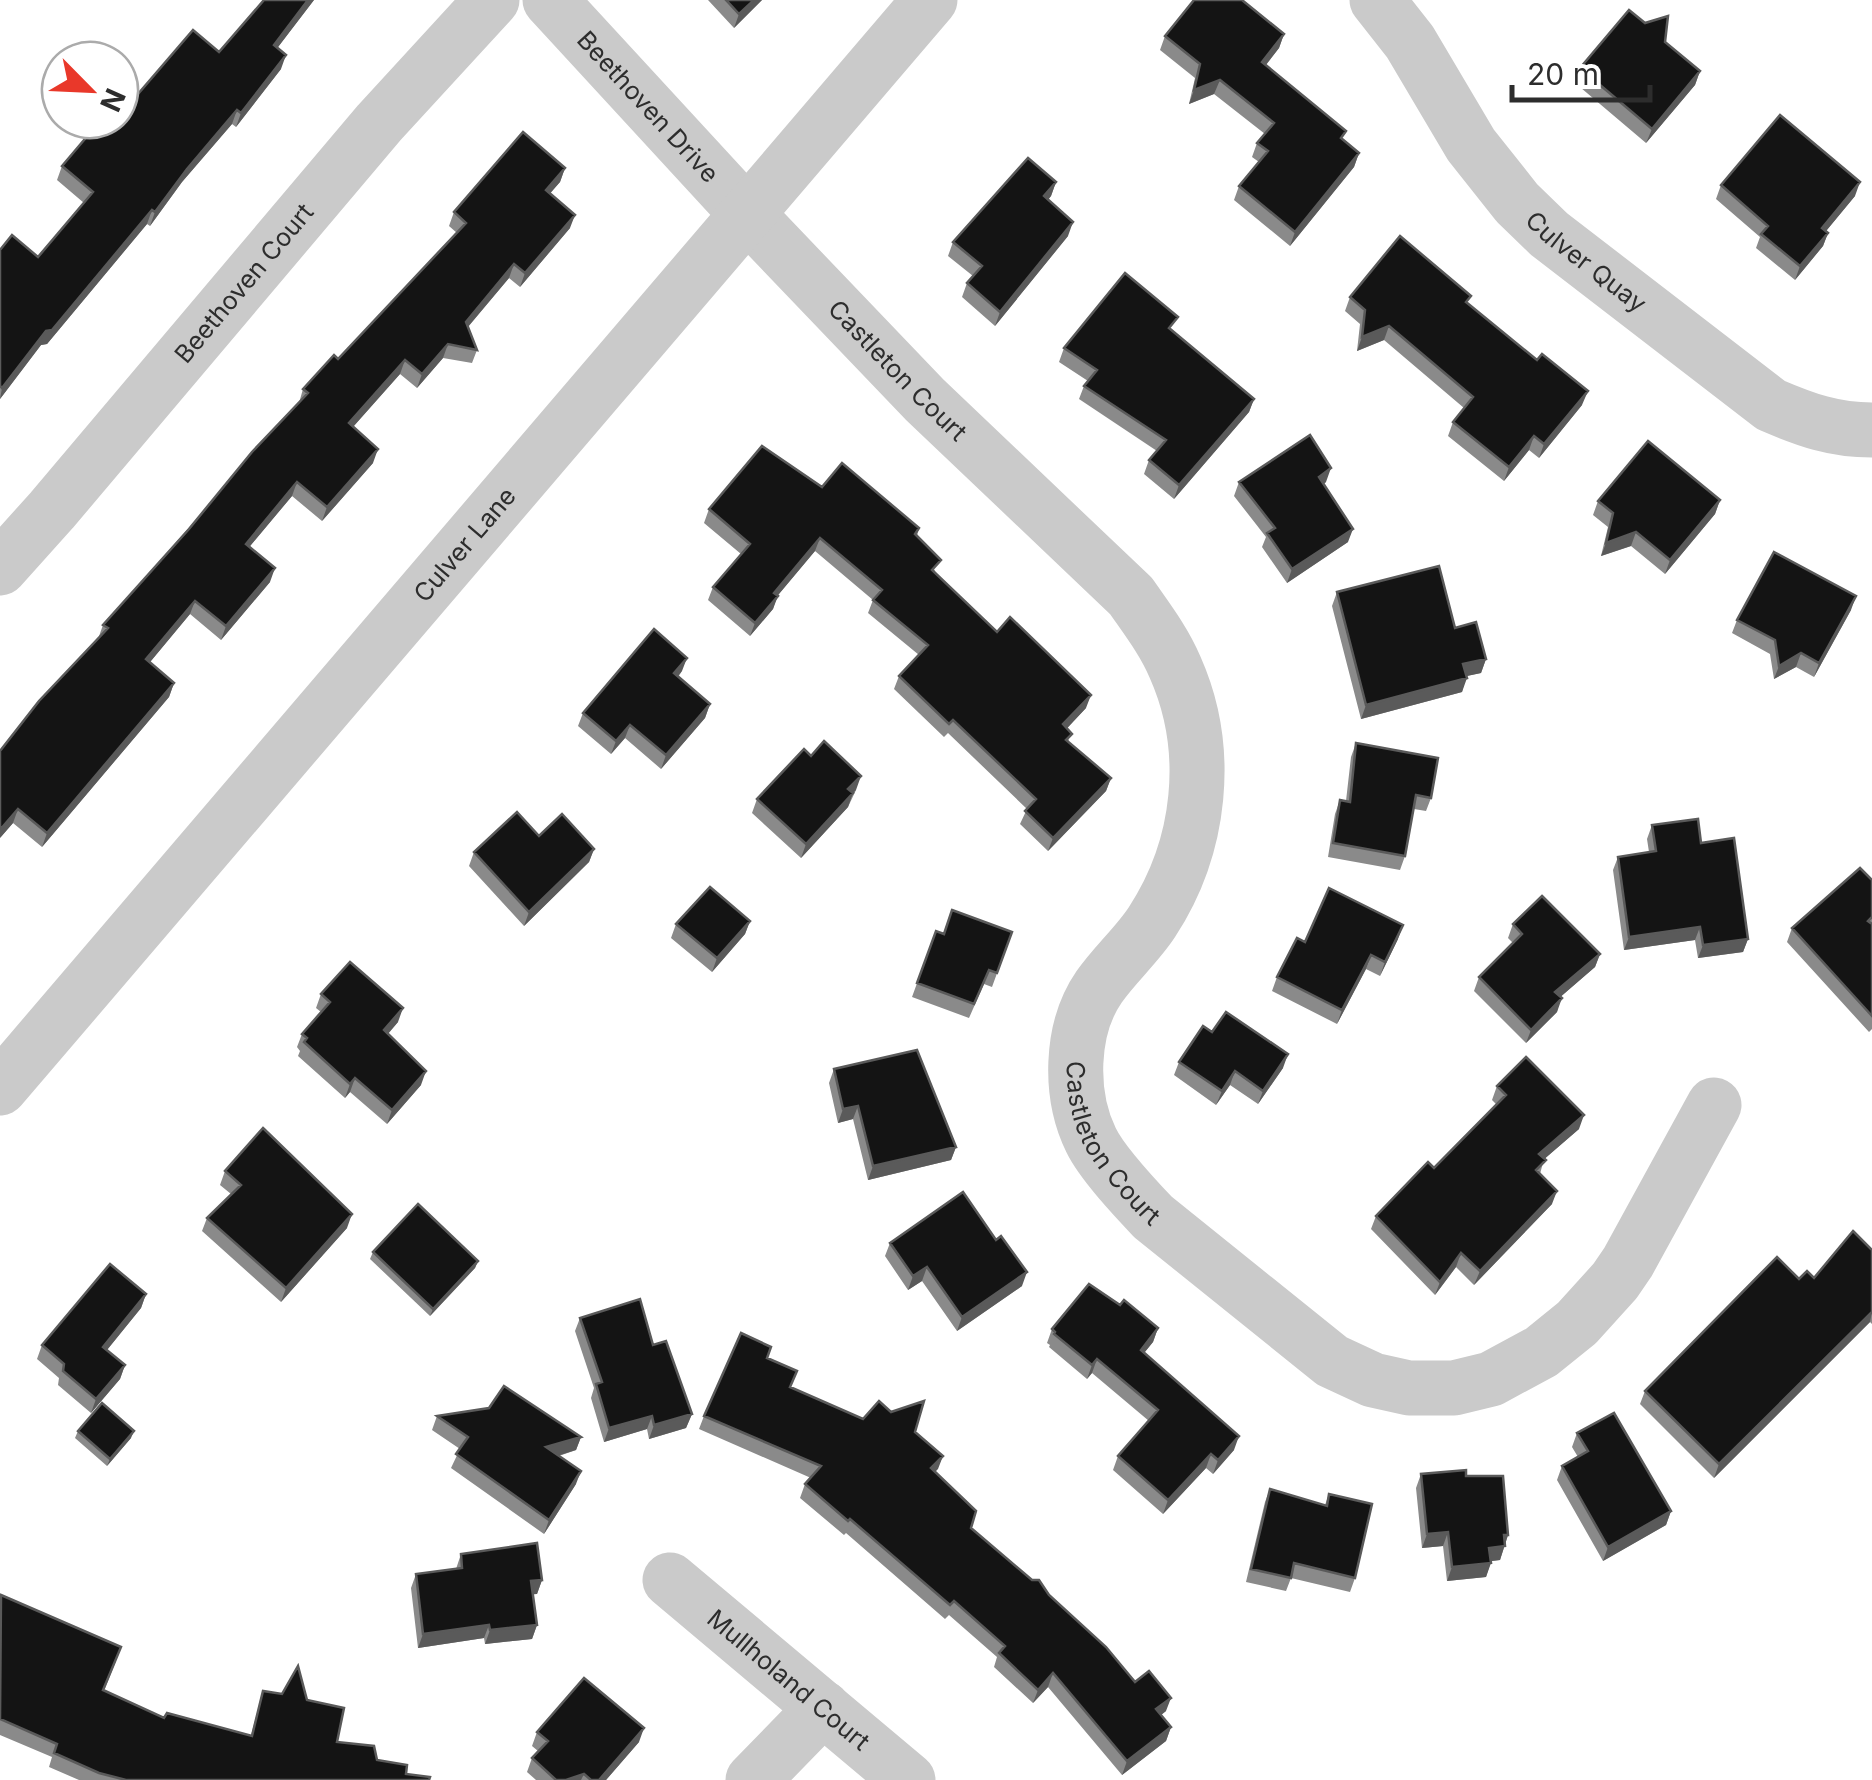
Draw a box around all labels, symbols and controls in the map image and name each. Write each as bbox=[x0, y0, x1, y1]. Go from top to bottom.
street label: Beethoven Drive bbox=[571, 25, 725, 189]
north arrow bbox=[40, 40, 140, 140]
scale bar bbox=[1512, 40, 1650, 102]
text: 20 m bbox=[1527, 56, 1599, 92]
text: N bbox=[93, 84, 133, 117]
street label: Beethoven Court bbox=[168, 197, 319, 369]
street label: Culver Quay bbox=[1520, 205, 1652, 319]
street label: Castleton Court bbox=[822, 294, 973, 447]
street label: Culver Lane bbox=[407, 481, 522, 608]
street label: Castleton Court bbox=[1061, 1061, 1166, 1232]
street label: Mullholand Court bbox=[701, 1603, 876, 1756]

